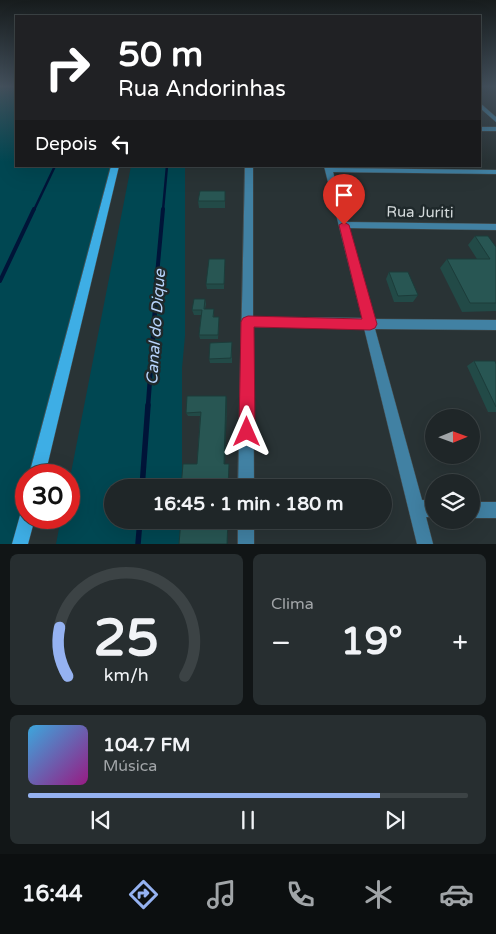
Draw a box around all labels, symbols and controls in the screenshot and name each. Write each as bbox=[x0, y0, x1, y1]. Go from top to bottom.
text: 50 m bbox=[118, 34, 203, 76]
icon: right bbox=[35, 35, 100, 100]
text: Rua Andorinhas bbox=[118, 76, 286, 102]
icon: left bbox=[107, 130, 135, 158]
text: Depois bbox=[35, 133, 97, 155]
pin bbox=[323, 174, 365, 225]
icon: arrive bbox=[330, 181, 358, 209]
street label: Rua Juriti bbox=[386, 202, 454, 222]
water label: Canal do Dique bbox=[142, 268, 170, 385]
position arrow bbox=[220, 405, 272, 457]
north arrow bbox=[425, 409, 480, 464]
map controls bbox=[425, 409, 480, 529]
speed limit sign: 30 bbox=[15, 464, 80, 529]
button: layers bbox=[425, 474, 480, 529]
text: 16:45 · 1 min · 180 m bbox=[152, 493, 344, 515]
text: Clima bbox=[271, 594, 314, 614]
text: 25 bbox=[94, 607, 159, 670]
text: 19° bbox=[341, 619, 403, 665]
text: − bbox=[271, 626, 291, 660]
text: + bbox=[452, 626, 468, 660]
text: km/h bbox=[104, 665, 149, 686]
text: 104.7 FM bbox=[103, 734, 190, 756]
text: Música bbox=[103, 756, 157, 776]
icon: previous bbox=[87, 806, 115, 834]
icon: pause bbox=[234, 806, 262, 834]
icon: next bbox=[381, 806, 409, 834]
icon: directions bbox=[126, 877, 161, 912]
icon: music bbox=[204, 877, 239, 912]
icon: phone bbox=[283, 877, 318, 912]
icon: climate bbox=[361, 877, 396, 912]
icon: car bbox=[439, 877, 474, 912]
text: 16:44 bbox=[22, 881, 83, 907]

